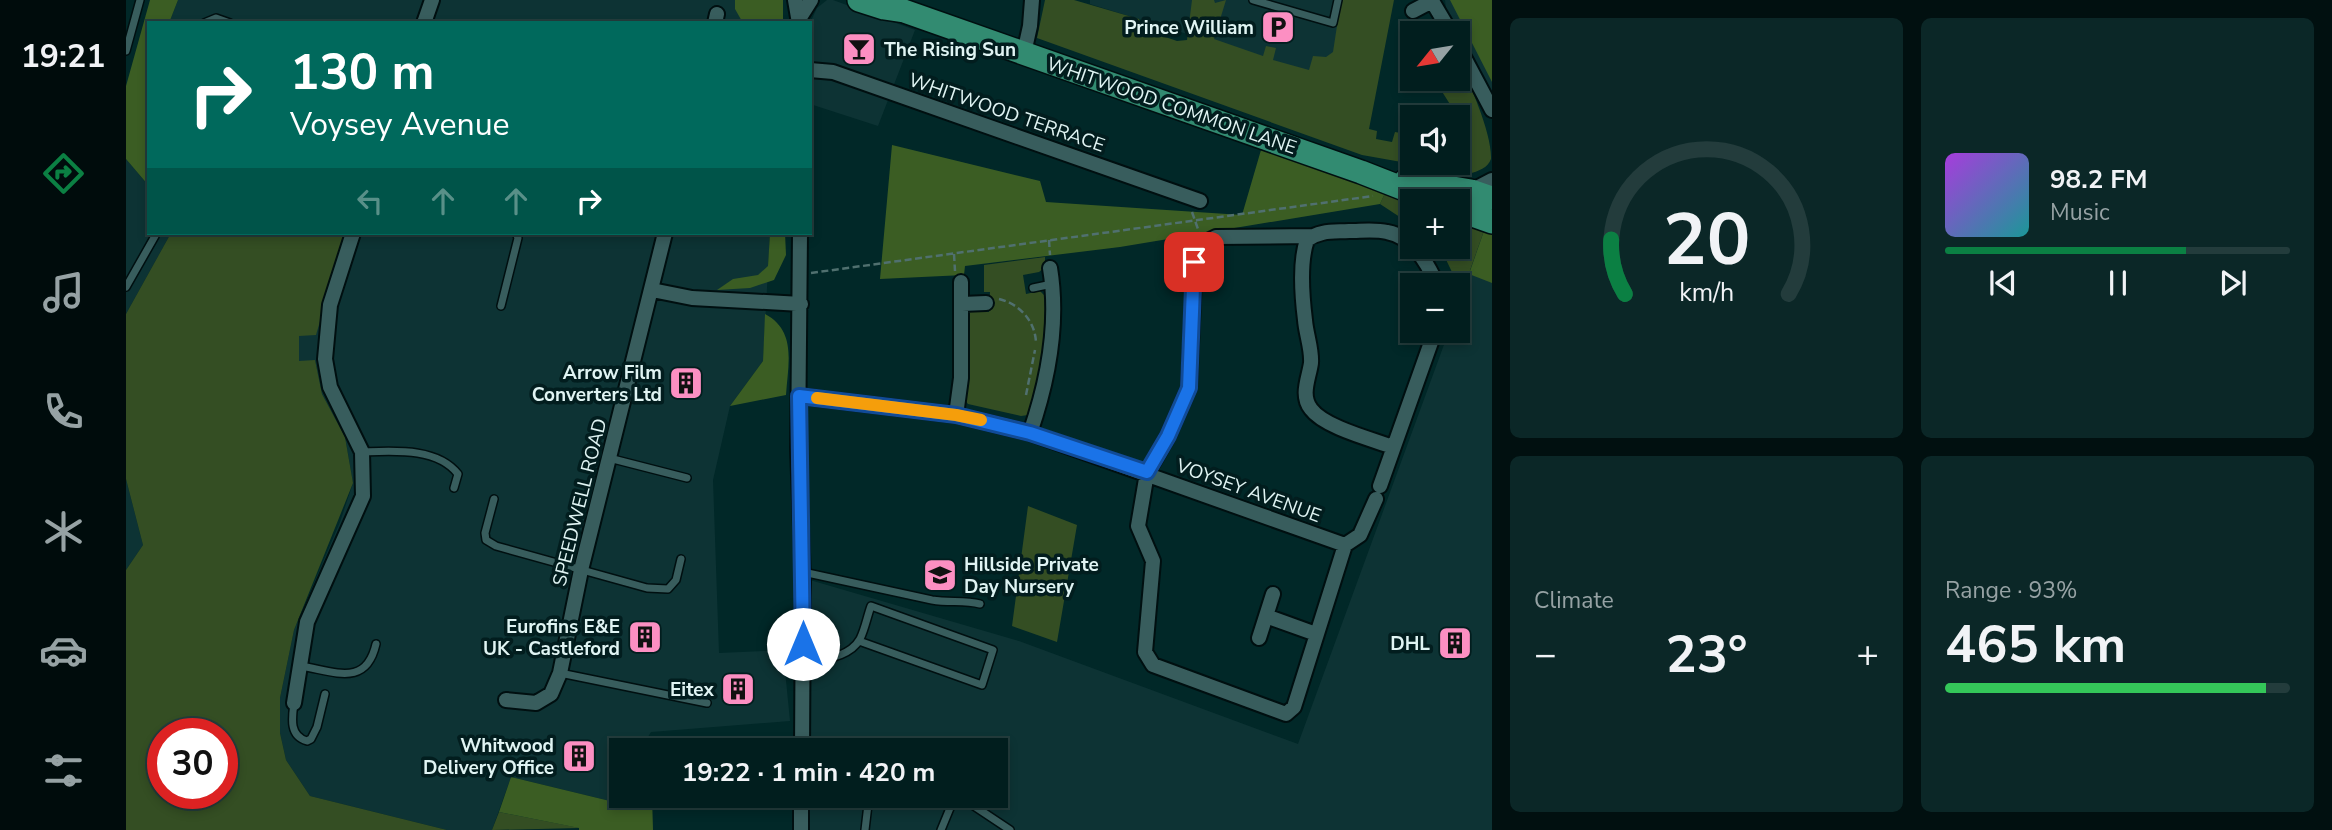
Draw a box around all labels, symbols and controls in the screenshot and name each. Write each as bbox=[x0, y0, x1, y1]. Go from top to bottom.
parking icon: Prince William bbox=[1259, 8, 1297, 46]
place label: Prince William bbox=[1124, 15, 1254, 41]
north arrow bbox=[1400, 21, 1470, 91]
map controls bbox=[1400, 21, 1470, 343]
bar icon: The Rising Sun bbox=[840, 30, 878, 68]
text: 19:21 bbox=[21, 35, 105, 78]
place label: The Rising Sun bbox=[884, 37, 1016, 63]
text: 130 m bbox=[290, 39, 434, 106]
icon: right bbox=[175, 49, 266, 140]
street label: WHITWOOD COMMON LANE bbox=[1043, 51, 1300, 161]
street label: WHITWOOD TERRACE bbox=[905, 67, 1108, 159]
text: Voysey Avenue bbox=[290, 103, 510, 146]
button: sound bbox=[1400, 105, 1470, 175]
icon: directions bbox=[39, 149, 88, 198]
text: 98.2 FM bbox=[2050, 162, 2147, 197]
icon: left bbox=[351, 182, 389, 220]
icon: ahead bbox=[424, 182, 462, 220]
icon: ahead bbox=[497, 182, 535, 220]
icon: right bbox=[570, 182, 608, 220]
button: + bbox=[1400, 189, 1470, 259]
text: 20 bbox=[1663, 190, 1750, 290]
text: Music bbox=[2050, 197, 2110, 228]
pin bbox=[1164, 232, 1224, 292]
icon: arrive bbox=[1175, 243, 1213, 281]
icon: previous bbox=[1984, 264, 2022, 302]
icon: pause bbox=[2099, 264, 2137, 302]
icon: next bbox=[2214, 264, 2252, 302]
icon: music bbox=[39, 268, 88, 317]
button: − bbox=[1400, 273, 1470, 343]
text: km/h bbox=[1679, 276, 1734, 310]
place label: Arrow Film Converters Ltd bbox=[532, 360, 662, 408]
building icon: Arrow Film Converters Ltd bbox=[667, 364, 705, 402]
icon: phone bbox=[39, 387, 88, 436]
street label: SPEEDWELL ROAD bbox=[547, 416, 613, 589]
street label: VOYSEY AVENUE bbox=[1172, 452, 1325, 529]
icon: climate bbox=[39, 507, 88, 556]
place label: Hillside Private Day Nursery bbox=[964, 552, 1099, 600]
school or university icon: Hillside Private Day Nursery bbox=[921, 556, 959, 594]
text: Range · 93% bbox=[1945, 575, 2077, 606]
text: Climate bbox=[1534, 585, 1614, 616]
position arrow bbox=[766, 607, 840, 681]
text: 465 km bbox=[1945, 609, 2126, 680]
place label: Eurofins E&E UK - Castleford bbox=[483, 614, 620, 662]
building icon: Eurofins E&E UK - Castleford bbox=[626, 618, 664, 656]
text: 23° bbox=[1665, 619, 1748, 690]
building icon: DHL bbox=[1436, 624, 1474, 662]
icon: car bbox=[39, 626, 88, 675]
text: − bbox=[1534, 629, 1557, 680]
text: + bbox=[1856, 629, 1879, 680]
place label: DHL bbox=[1390, 631, 1430, 657]
building icon: Eitex bbox=[719, 670, 757, 708]
place label: Eitex bbox=[670, 677, 715, 703]
speed limit sign: 30 bbox=[147, 718, 238, 809]
place label: Whitwood Delivery Office bbox=[423, 733, 554, 781]
building icon: Whitwood Delivery Office bbox=[560, 737, 598, 775]
icon: filters bbox=[39, 746, 88, 795]
text: 19:22 · 1 min · 420 m bbox=[682, 755, 935, 790]

